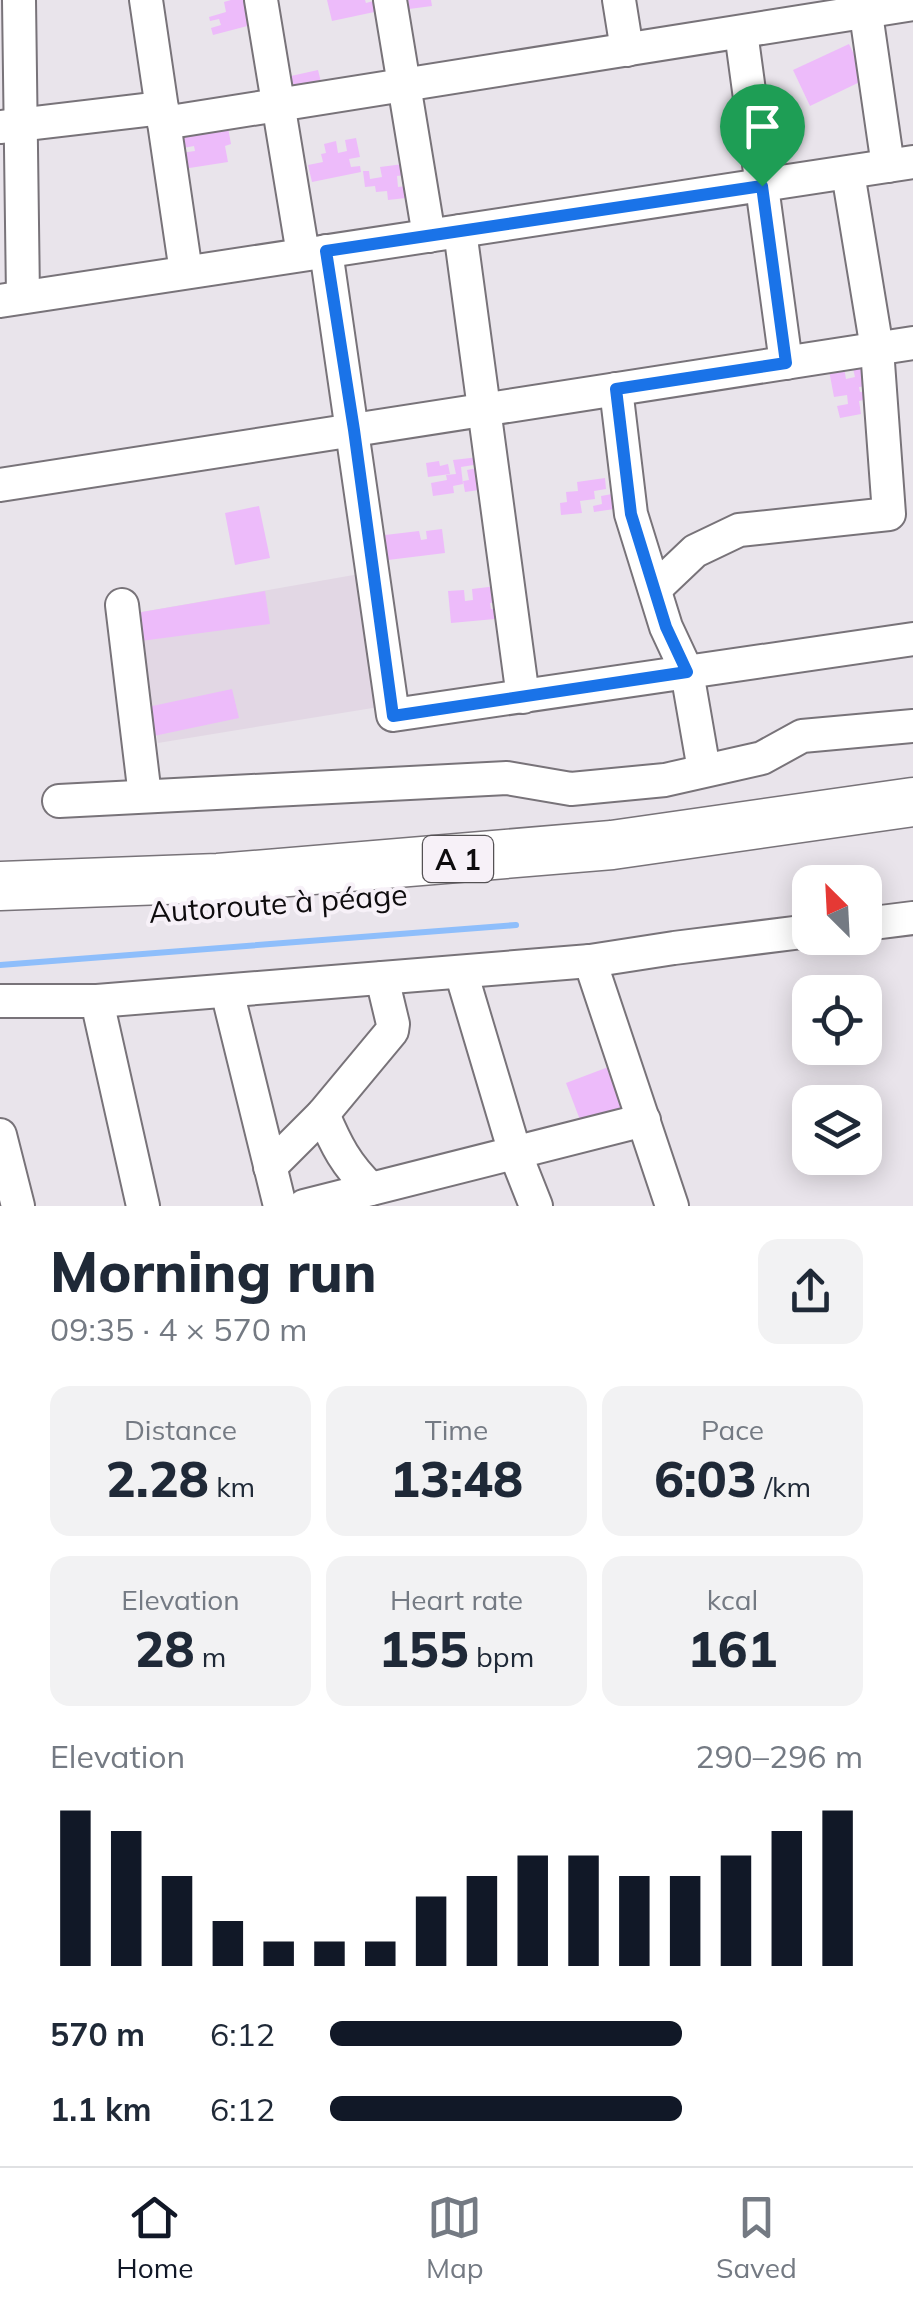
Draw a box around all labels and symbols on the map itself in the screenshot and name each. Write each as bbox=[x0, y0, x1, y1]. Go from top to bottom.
pin bbox=[720, 84, 805, 187]
road number: A 1 bbox=[423, 836, 493, 882]
north arrow bbox=[792, 865, 882, 955]
street label: Autoroute à péage bbox=[147, 875, 409, 931]

